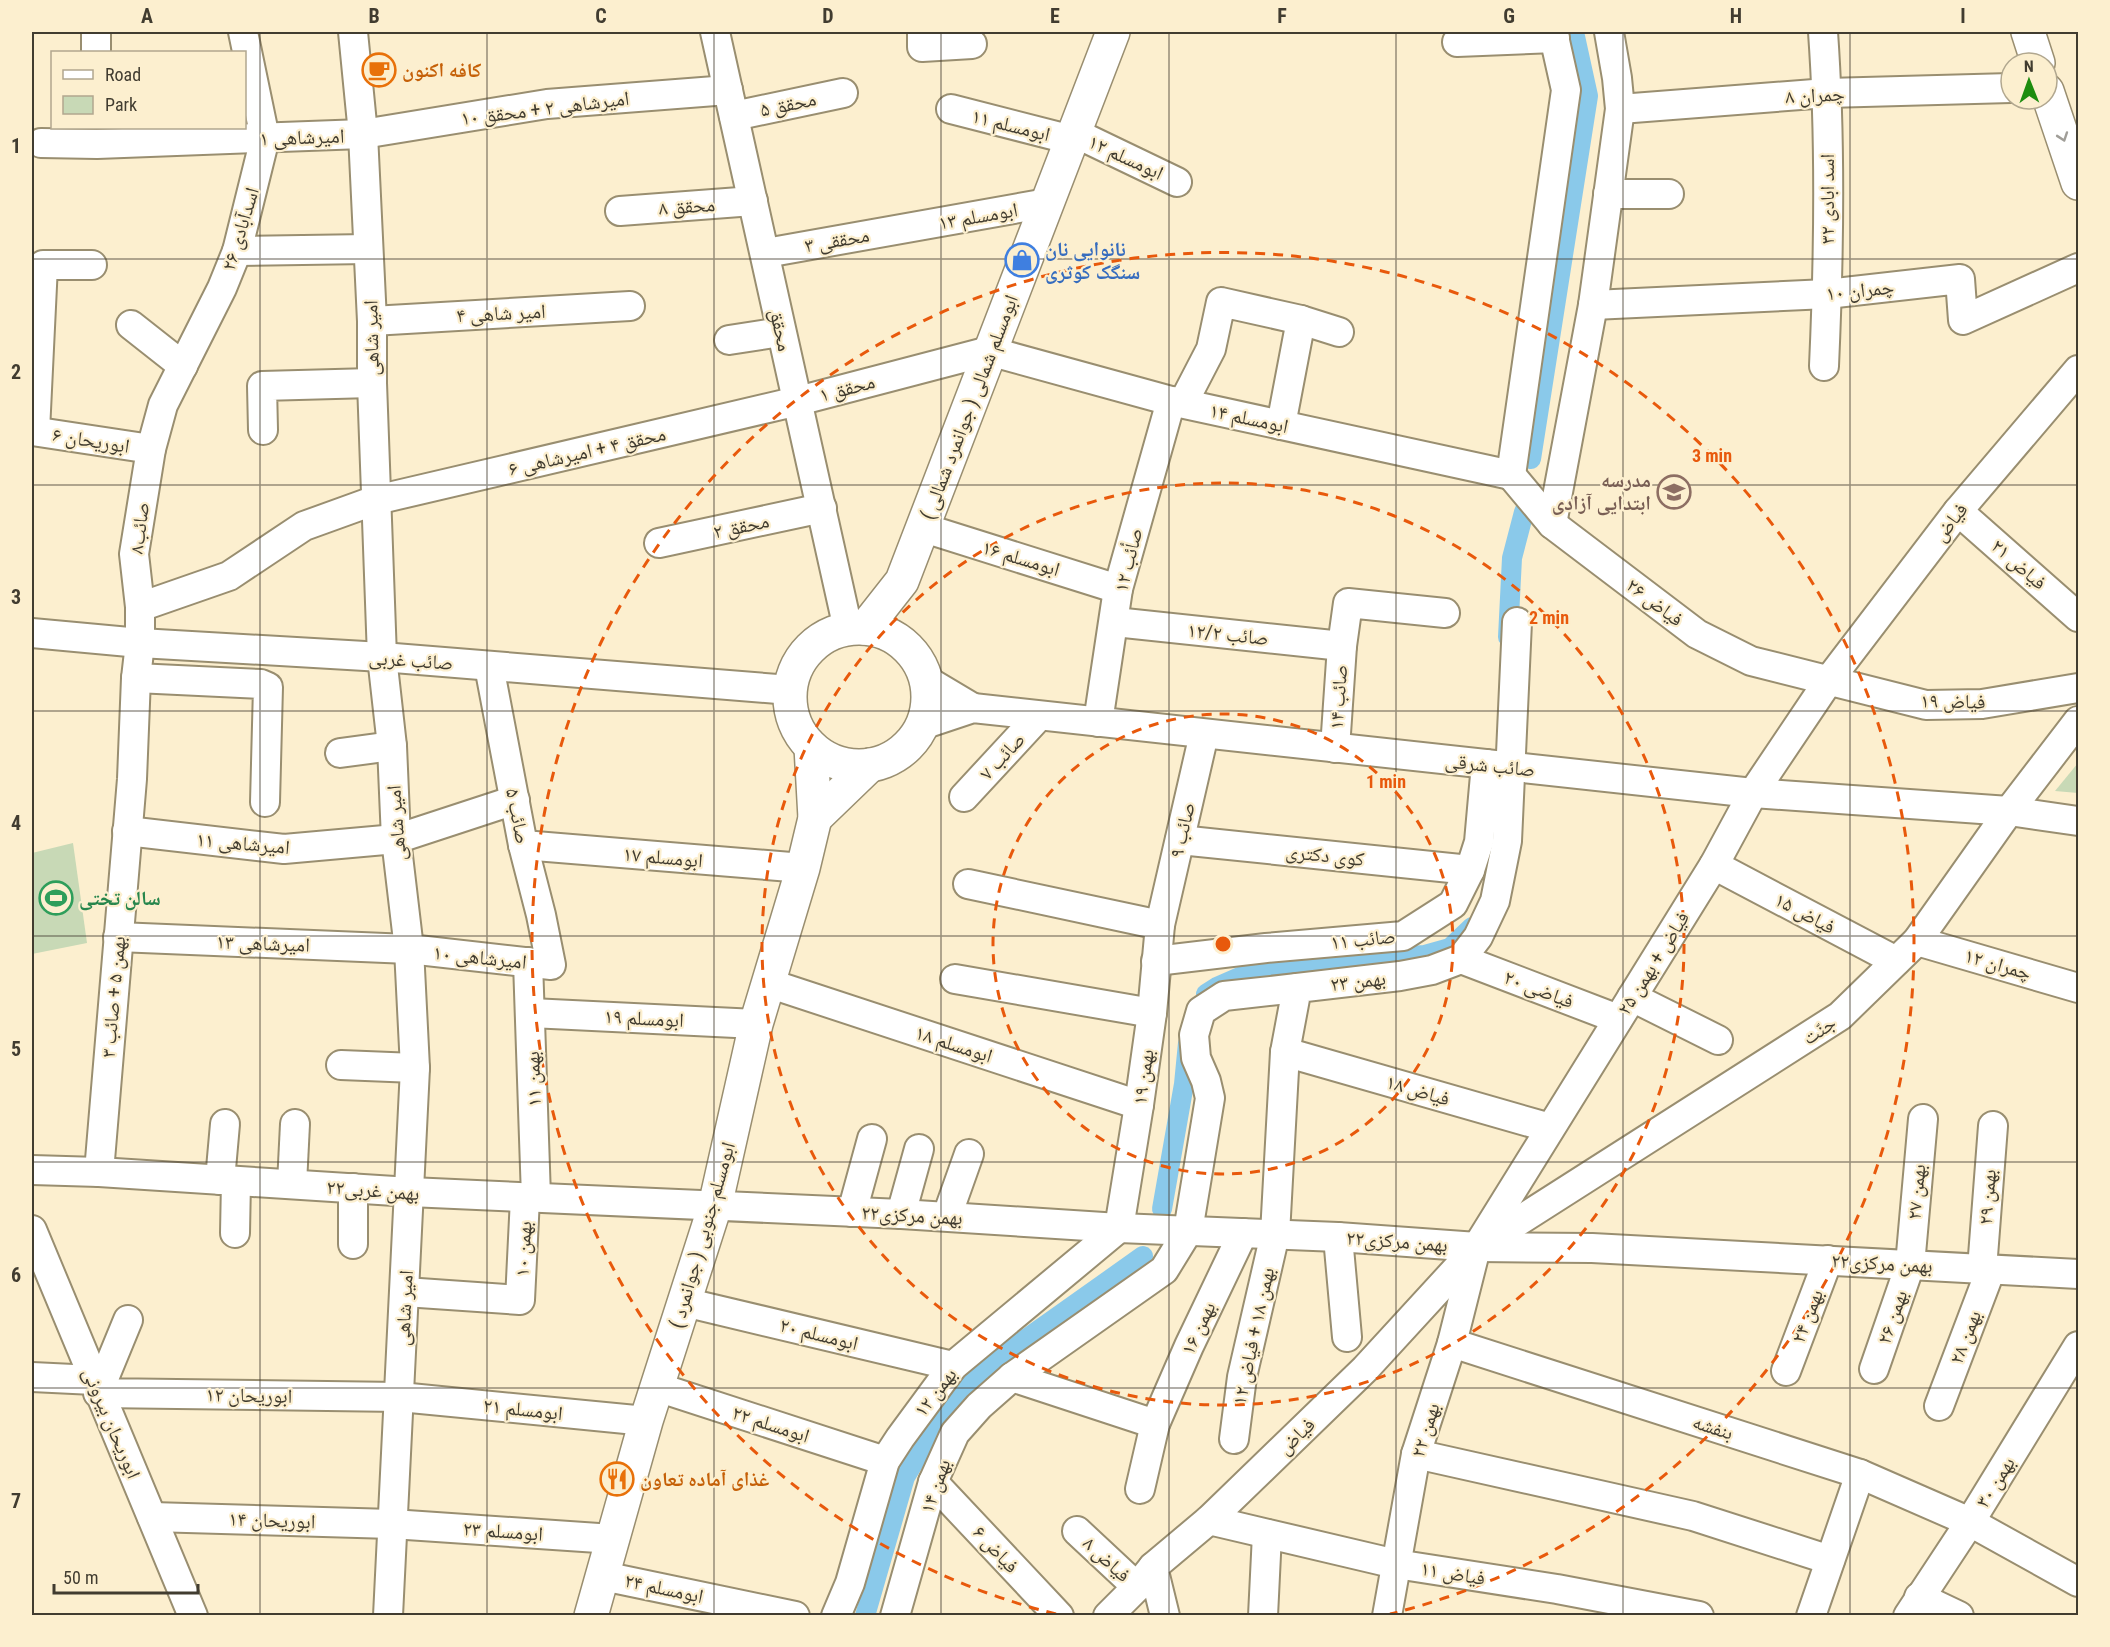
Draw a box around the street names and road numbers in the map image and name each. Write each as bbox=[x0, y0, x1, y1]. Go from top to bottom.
street label: چمران ۸ bbox=[1785, 81, 1845, 109]
street label: امیرشاهی ۲ + محقق ۱۰ bbox=[459, 86, 631, 130]
street label: محقق ۵ bbox=[758, 86, 818, 122]
street label: ابومسلم ۱۱ bbox=[969, 104, 1053, 148]
street label: امیرشاهی ۱ bbox=[259, 124, 345, 150]
street label: ابومسلم ۱۲ bbox=[1084, 129, 1167, 187]
street label: اسد ابادی ۳۲ bbox=[1815, 154, 1839, 244]
street label: اسدآبادی ۲۶ bbox=[216, 184, 264, 274]
street label: محقق ۸ bbox=[658, 192, 716, 220]
street label: ابومسلم ۱۳ bbox=[937, 197, 1020, 237]
street label: محققی ۳ bbox=[803, 223, 871, 257]
street label: چمران ۱۰ bbox=[1825, 274, 1895, 305]
street label: ابومسلم شمالی ( جوانمرد شمالی ) bbox=[915, 291, 1025, 524]
street label: امیر شاهی ۴ bbox=[456, 299, 546, 327]
street label: امیر شاهی bbox=[358, 300, 384, 376]
street label: محقق bbox=[765, 306, 797, 354]
street label: محقق ۱ bbox=[817, 369, 877, 407]
street label: ابومسلم ۱۴ bbox=[1207, 398, 1291, 440]
street label: محقق ۴ + امیرشاهی ۶ bbox=[506, 421, 668, 481]
street label: ابوریحان ۶ bbox=[51, 422, 131, 458]
street label: فیاض bbox=[1927, 498, 1973, 546]
street label: صائب۸ bbox=[124, 501, 154, 555]
street label: محقق ۲ bbox=[711, 508, 771, 544]
street label: صأئب ۱۲ bbox=[1108, 525, 1148, 595]
street label: فیاض ۲۱ bbox=[1987, 534, 2051, 594]
street label: ابومسلم ۱۶ bbox=[979, 535, 1063, 583]
street label: فیاض ۲۶ bbox=[1622, 573, 1688, 631]
street label: صائب ۱۲/۲ bbox=[1186, 618, 1270, 650]
street label: صائب غربی bbox=[368, 645, 454, 675]
street label: صائب ۱۴ bbox=[1324, 664, 1352, 730]
street label: فیاض ۱۹ bbox=[1920, 688, 1986, 714]
street label: صائب ۷ bbox=[974, 727, 1030, 785]
street label: صائب شرقی bbox=[1444, 748, 1536, 782]
street label: امیر شاهی bbox=[381, 784, 411, 862]
street label: صائب ۵ bbox=[501, 786, 535, 846]
street label: صائب ۹ bbox=[1164, 800, 1200, 860]
street label: امیرشاهی ۱۱ bbox=[195, 827, 291, 859]
street label: کوی دکتری bbox=[1285, 839, 1365, 871]
street label: ابومسلم ۱۷ bbox=[622, 842, 704, 874]
street label: فیاض ۱۵ bbox=[1771, 887, 1839, 939]
street label: فیاض + بهمن ۲۵ bbox=[1612, 907, 1694, 1019]
street label: صائب ۱۱ bbox=[1329, 924, 1397, 954]
street label: امیرشاهی ۱۳ bbox=[216, 929, 310, 957]
street label: بهمن ۵ + صائب ۳ bbox=[96, 935, 130, 1059]
street label: امیرشاهی ۱۰ bbox=[432, 940, 528, 974]
street label: چمران ۱۲ bbox=[1962, 943, 2034, 985]
street label: فیاضی ۲۰ bbox=[1501, 965, 1577, 1013]
street label: بهمن ۲۳ bbox=[1329, 966, 1387, 996]
street label: ابومسلم ۱۹ bbox=[603, 1004, 685, 1034]
street label: جنّت bbox=[1798, 1010, 1840, 1050]
street label: ابومسلم ۱۸ bbox=[912, 1020, 996, 1070]
street label: بهمن ۱۹ bbox=[1127, 1048, 1159, 1106]
street label: بهمن ۱۱ bbox=[520, 1051, 546, 1107]
street label: فیاض ۱۸ bbox=[1383, 1069, 1453, 1111]
street label: ابومسلم جنوبی ( جوانمرد ) bbox=[664, 1139, 742, 1331]
street label: بهمن ۲۷ bbox=[1902, 1163, 1930, 1221]
street label: بهمن ۲۹ bbox=[1973, 1168, 2001, 1226]
street label: ۲۲بهمن غربی bbox=[326, 1175, 420, 1205]
street label: ۲۲بهمن مرکزی bbox=[861, 1200, 963, 1230]
street label: بهمن ۱۰ bbox=[510, 1221, 536, 1277]
street label: ۲۲بهمن مرکزی bbox=[1345, 1225, 1449, 1257]
street label: ۲۲بهمن مرکزی bbox=[1831, 1248, 1933, 1278]
street label: بهمن ۱۸ + فیاض ۱۲ bbox=[1227, 1265, 1279, 1407]
street label: امیر شاهی bbox=[390, 1269, 418, 1347]
street label: بهمن ۲۴ bbox=[1786, 1286, 1828, 1346]
street label: بهمن ۲۶ bbox=[1872, 1287, 1912, 1347]
street label: بهمن ۱۶ bbox=[1175, 1298, 1221, 1358]
street label: بهمن ۲۸ bbox=[1944, 1307, 1986, 1367]
street label: ابومسلم ۲۰ bbox=[777, 1313, 861, 1357]
street label: بهمن ۱۲ bbox=[908, 1363, 962, 1421]
street label: ابوریحان بیرونی bbox=[78, 1364, 146, 1482]
street label: ابوریحان ۱۲ bbox=[205, 1382, 293, 1408]
street label: ابومسلم ۲۱ bbox=[482, 1393, 564, 1427]
street label: ابومسلم ۲۲ bbox=[729, 1400, 813, 1450]
street label: بهمن ۲۲ bbox=[1405, 1400, 1445, 1460]
street label: بنفشه bbox=[1690, 1409, 1736, 1445]
street label: فیاض bbox=[1272, 1413, 1320, 1459]
street label: بهمن ۳۰ bbox=[1970, 1452, 2020, 1512]
street label: بهمن ۱۴ bbox=[915, 1456, 955, 1516]
street label: ابوریحان ۱۴ bbox=[228, 1506, 316, 1534]
street label: ابومسلم ۲۳ bbox=[462, 1516, 544, 1548]
street label: فیاض ۶ bbox=[968, 1520, 1024, 1578]
street label: فیاض ۸ bbox=[1078, 1531, 1136, 1587]
street label: فیاض ۱۱ bbox=[1419, 1556, 1487, 1590]
street label: ابومسلم ۲۴ bbox=[622, 1568, 706, 1610]

